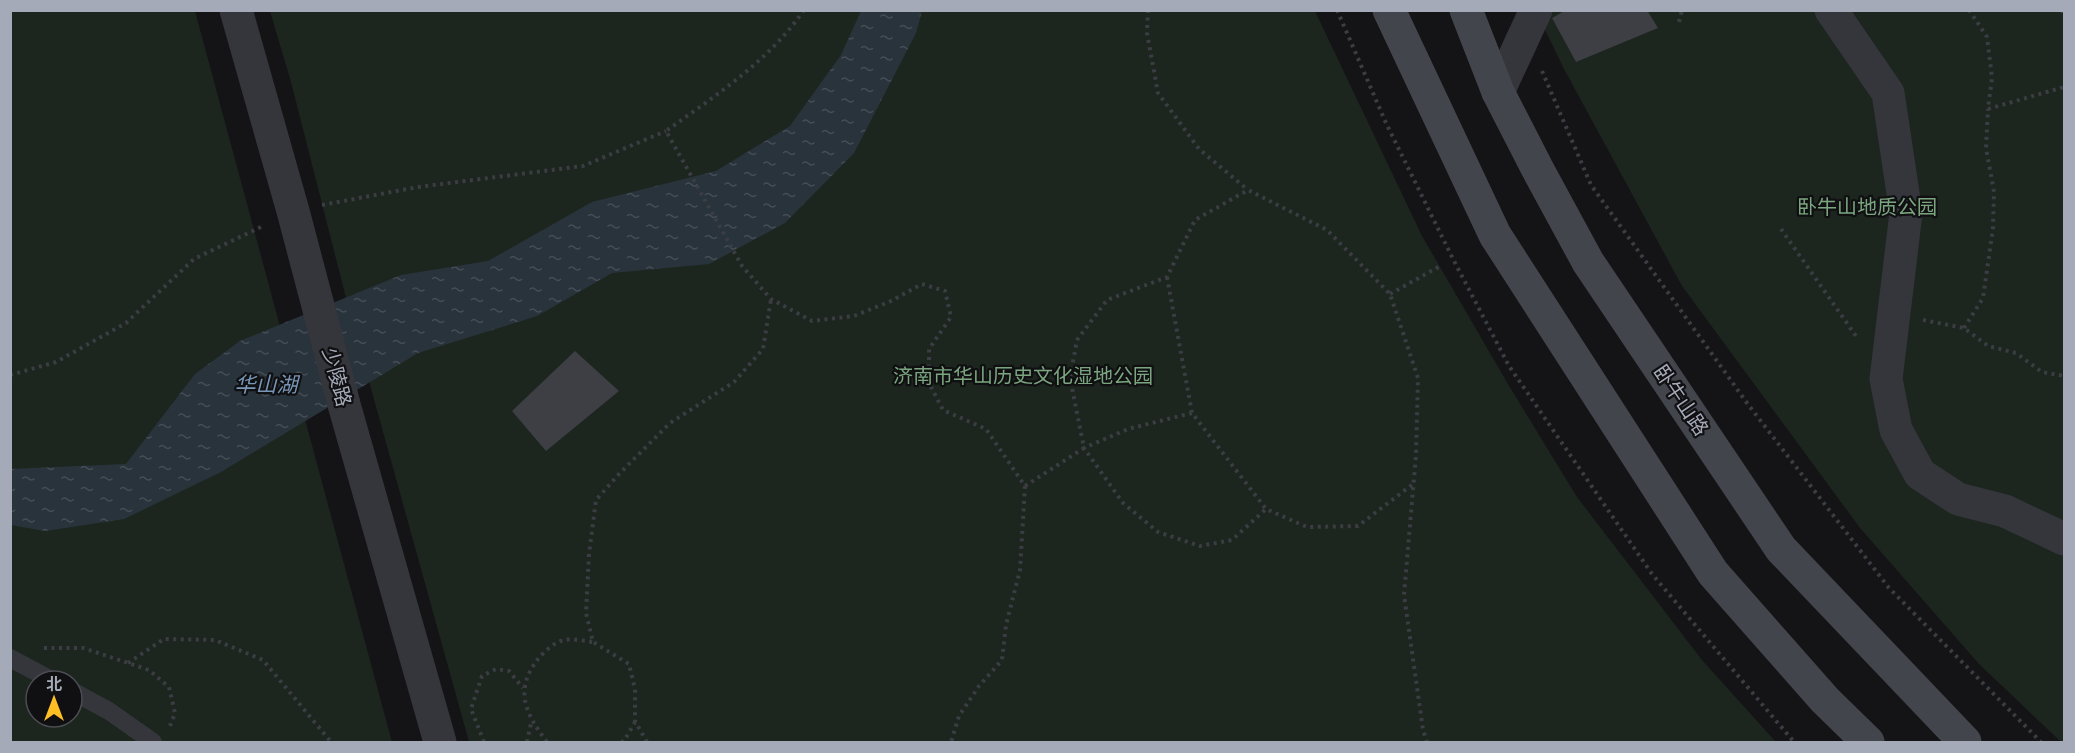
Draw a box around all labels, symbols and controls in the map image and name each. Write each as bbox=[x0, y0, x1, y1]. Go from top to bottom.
park label: 卧牛山地质公园 bbox=[1797, 196, 1937, 219]
street label: 少陵路 bbox=[318, 345, 355, 409]
street label: 卧牛山路 bbox=[1649, 361, 1712, 440]
park label: 济南市华山历史文化湿地公园 bbox=[893, 365, 1153, 388]
water label: 华山湖 bbox=[235, 373, 300, 397]
north arrow bbox=[24, 669, 84, 729]
text: 北 bbox=[46, 675, 62, 694]

